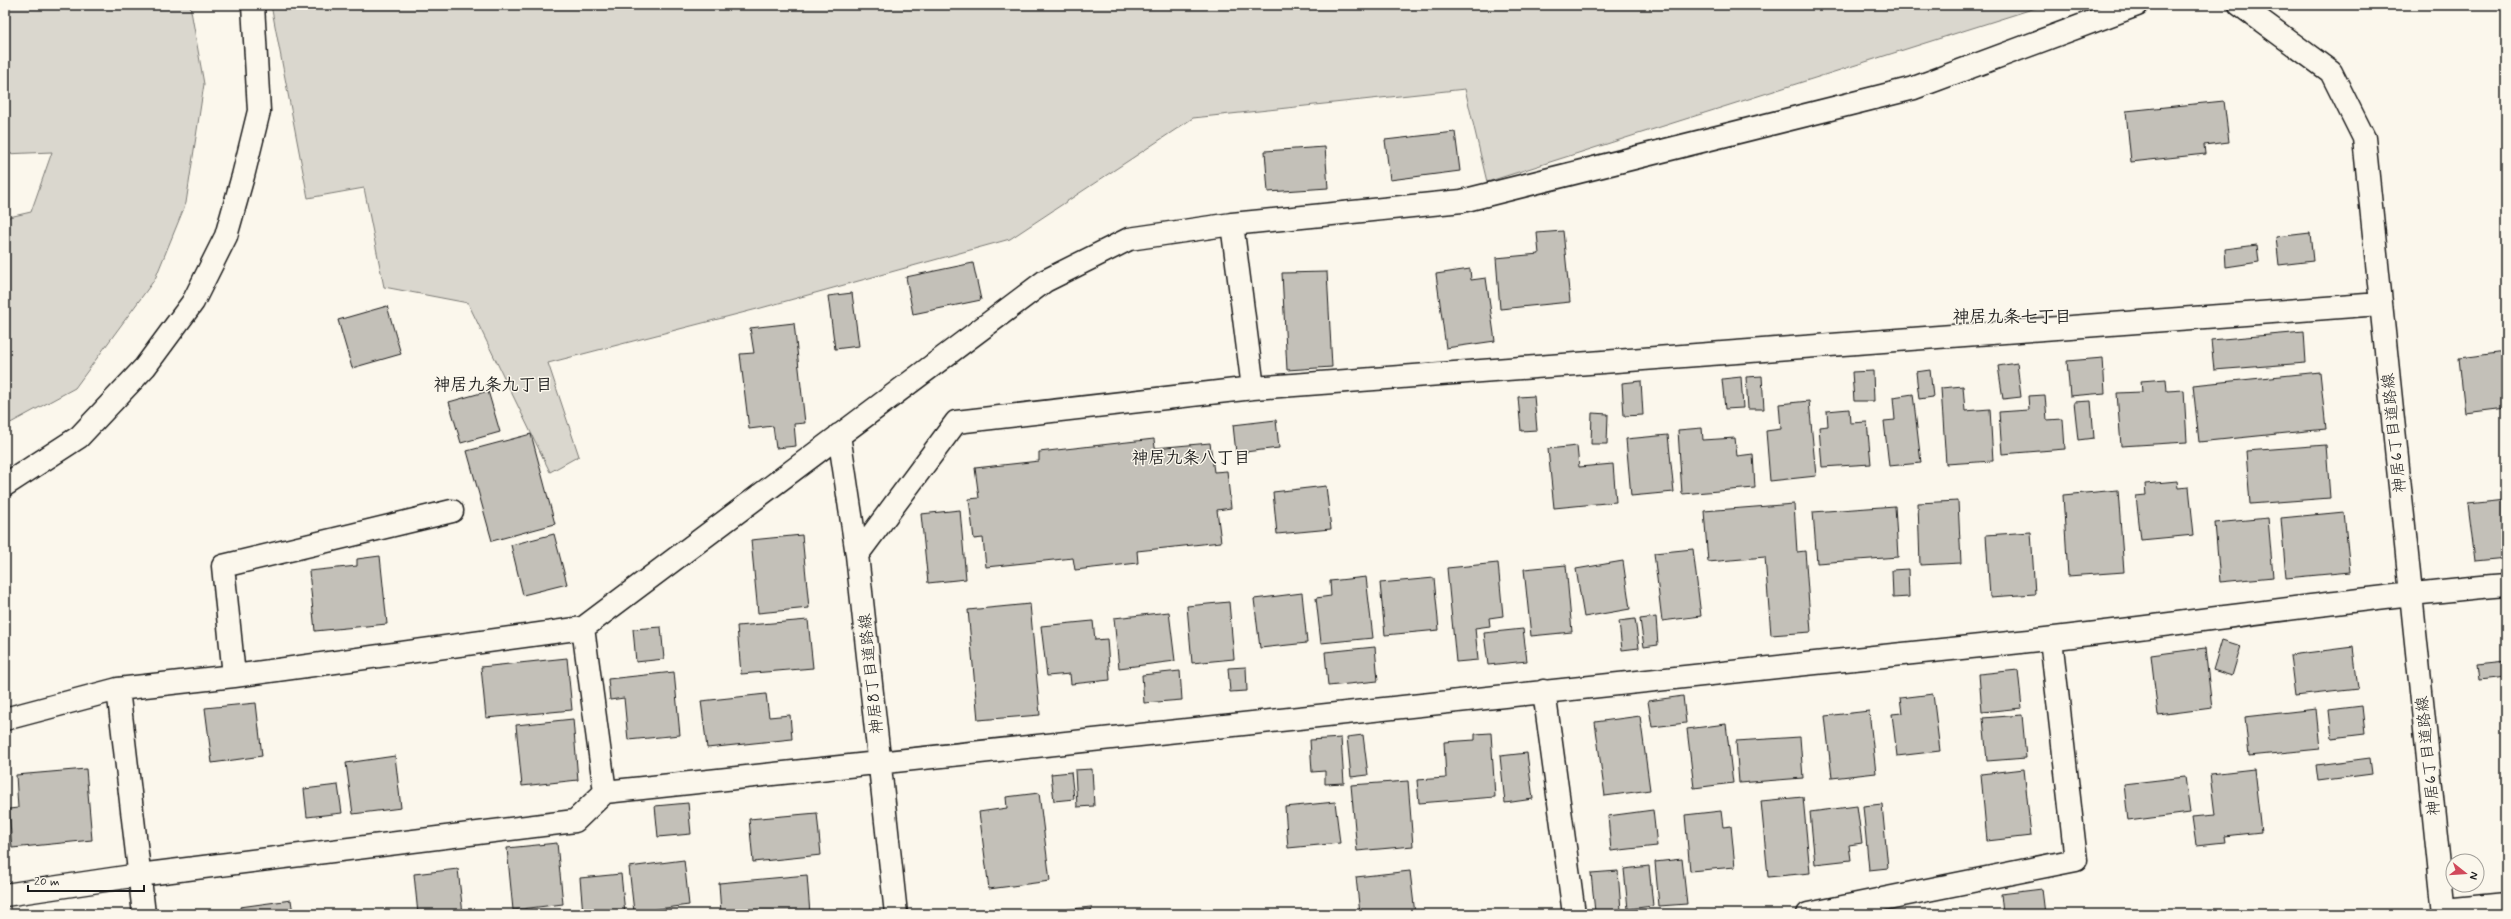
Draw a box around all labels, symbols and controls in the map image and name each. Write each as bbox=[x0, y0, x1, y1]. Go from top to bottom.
district label: 神居九条七丁目 bbox=[1953, 306, 2072, 328]
street label: 神居6丁目道路線 bbox=[2378, 372, 2411, 494]
district label: 神居九条九丁目 bbox=[434, 374, 553, 396]
district label: 神居九条八丁目 bbox=[1132, 447, 1251, 469]
street label: 神居8丁目道路線 bbox=[855, 613, 888, 735]
street label: 神居6丁目道路線 bbox=[2412, 695, 2445, 817]
north arrow bbox=[2445, 853, 2485, 893]
scale bar bbox=[28, 867, 144, 893]
text: N bbox=[2466, 870, 2481, 881]
text: 20 m bbox=[34, 874, 60, 890]

